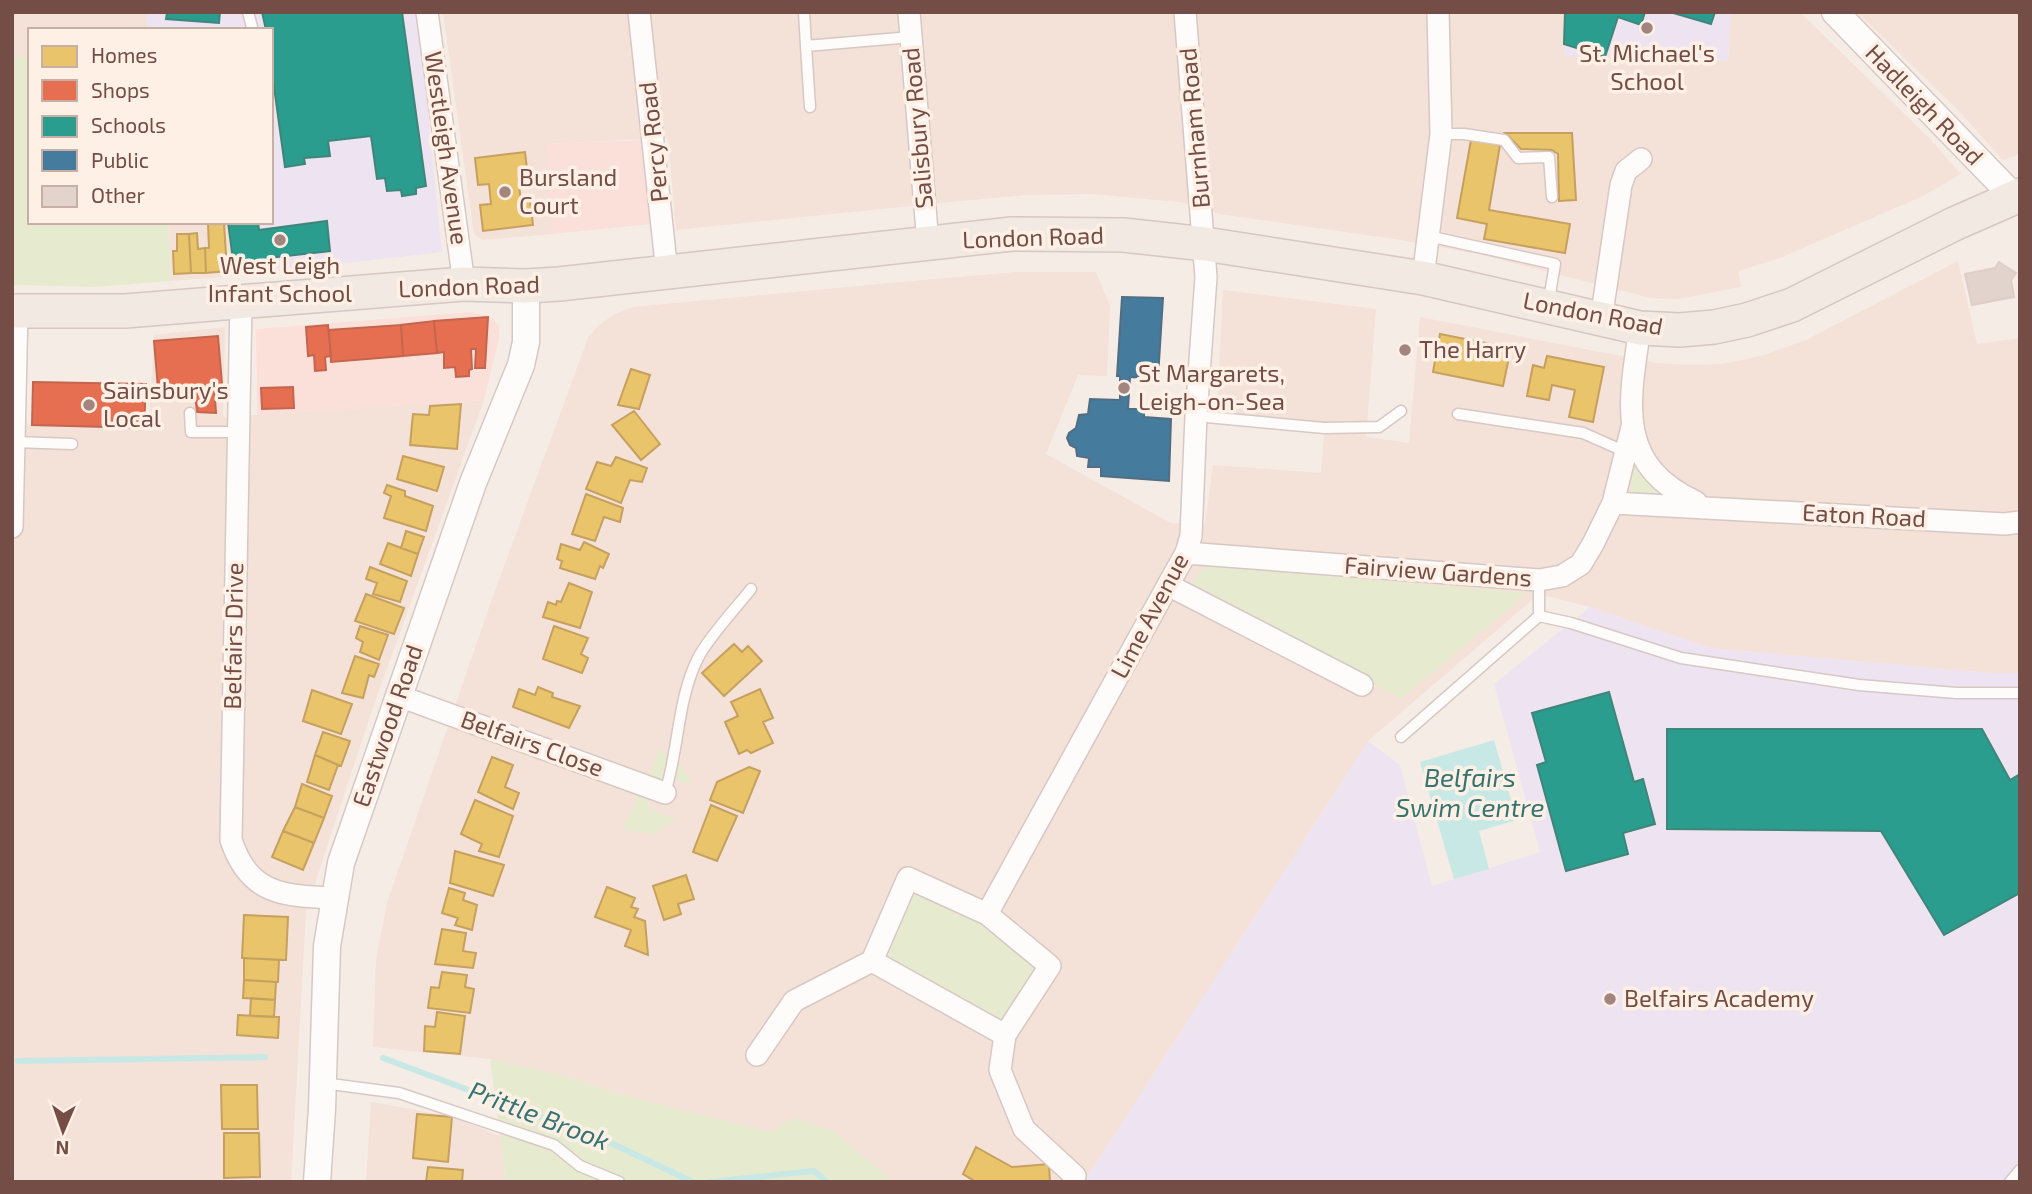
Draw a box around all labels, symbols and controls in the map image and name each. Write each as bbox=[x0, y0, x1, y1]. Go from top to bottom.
marker: St. Michael's School bbox=[1639, 20, 1655, 36]
legend bbox=[28, 28, 273, 224]
street label: Hadleigh Road bbox=[1860, 37, 1990, 170]
place label: St. Michael's School bbox=[1579, 38, 1715, 95]
text: Homes bbox=[91, 42, 157, 67]
street label: Salisbury Road bbox=[895, 46, 938, 210]
street label: Burnham Road bbox=[1172, 47, 1215, 210]
street label: Westleigh Avenue bbox=[420, 49, 475, 246]
text: Shops bbox=[91, 77, 150, 102]
street label: Percy Road bbox=[632, 81, 673, 204]
text: Schools bbox=[91, 112, 166, 137]
text: Public bbox=[91, 147, 149, 172]
place label: Bursland Court bbox=[519, 162, 617, 219]
text: Other bbox=[91, 182, 146, 207]
marker: Bursland Court bbox=[497, 184, 513, 200]
street label: London Road bbox=[962, 220, 1104, 253]
marker: West Leigh Infant School bbox=[272, 232, 288, 248]
place label: West Leigh Infant School bbox=[208, 250, 352, 307]
street label: London Road bbox=[398, 269, 540, 302]
street label: London Road bbox=[1521, 285, 1666, 340]
place label: The Harry bbox=[1419, 334, 1527, 363]
marker: The Harry bbox=[1397, 342, 1413, 358]
place label: St Margarets, Leigh-on-Sea bbox=[1138, 358, 1285, 415]
place label: Sainsbury's Local bbox=[103, 375, 229, 432]
marker: St Margarets, Leigh-on-Sea bbox=[1116, 380, 1132, 396]
marker: Sainsbury's Local bbox=[81, 397, 97, 413]
street label: Eaton Road bbox=[1801, 497, 1927, 532]
street label: Lime Avenue bbox=[1104, 548, 1194, 683]
street label: Fairview Gardens bbox=[1343, 549, 1533, 592]
street label: Belfairs Drive bbox=[217, 562, 248, 710]
street label: Eastwood Road bbox=[345, 641, 428, 810]
street label: Belfairs Close bbox=[457, 703, 608, 782]
water label: Belfairs Swim Centre bbox=[1396, 761, 1544, 822]
place label: Belfairs Academy bbox=[1624, 983, 1814, 1012]
marker: Belfairs Academy bbox=[1602, 991, 1618, 1007]
water label: Prittle Brook bbox=[465, 1074, 614, 1156]
north arrow bbox=[28, 1096, 98, 1166]
text: N bbox=[55, 1137, 70, 1160]

